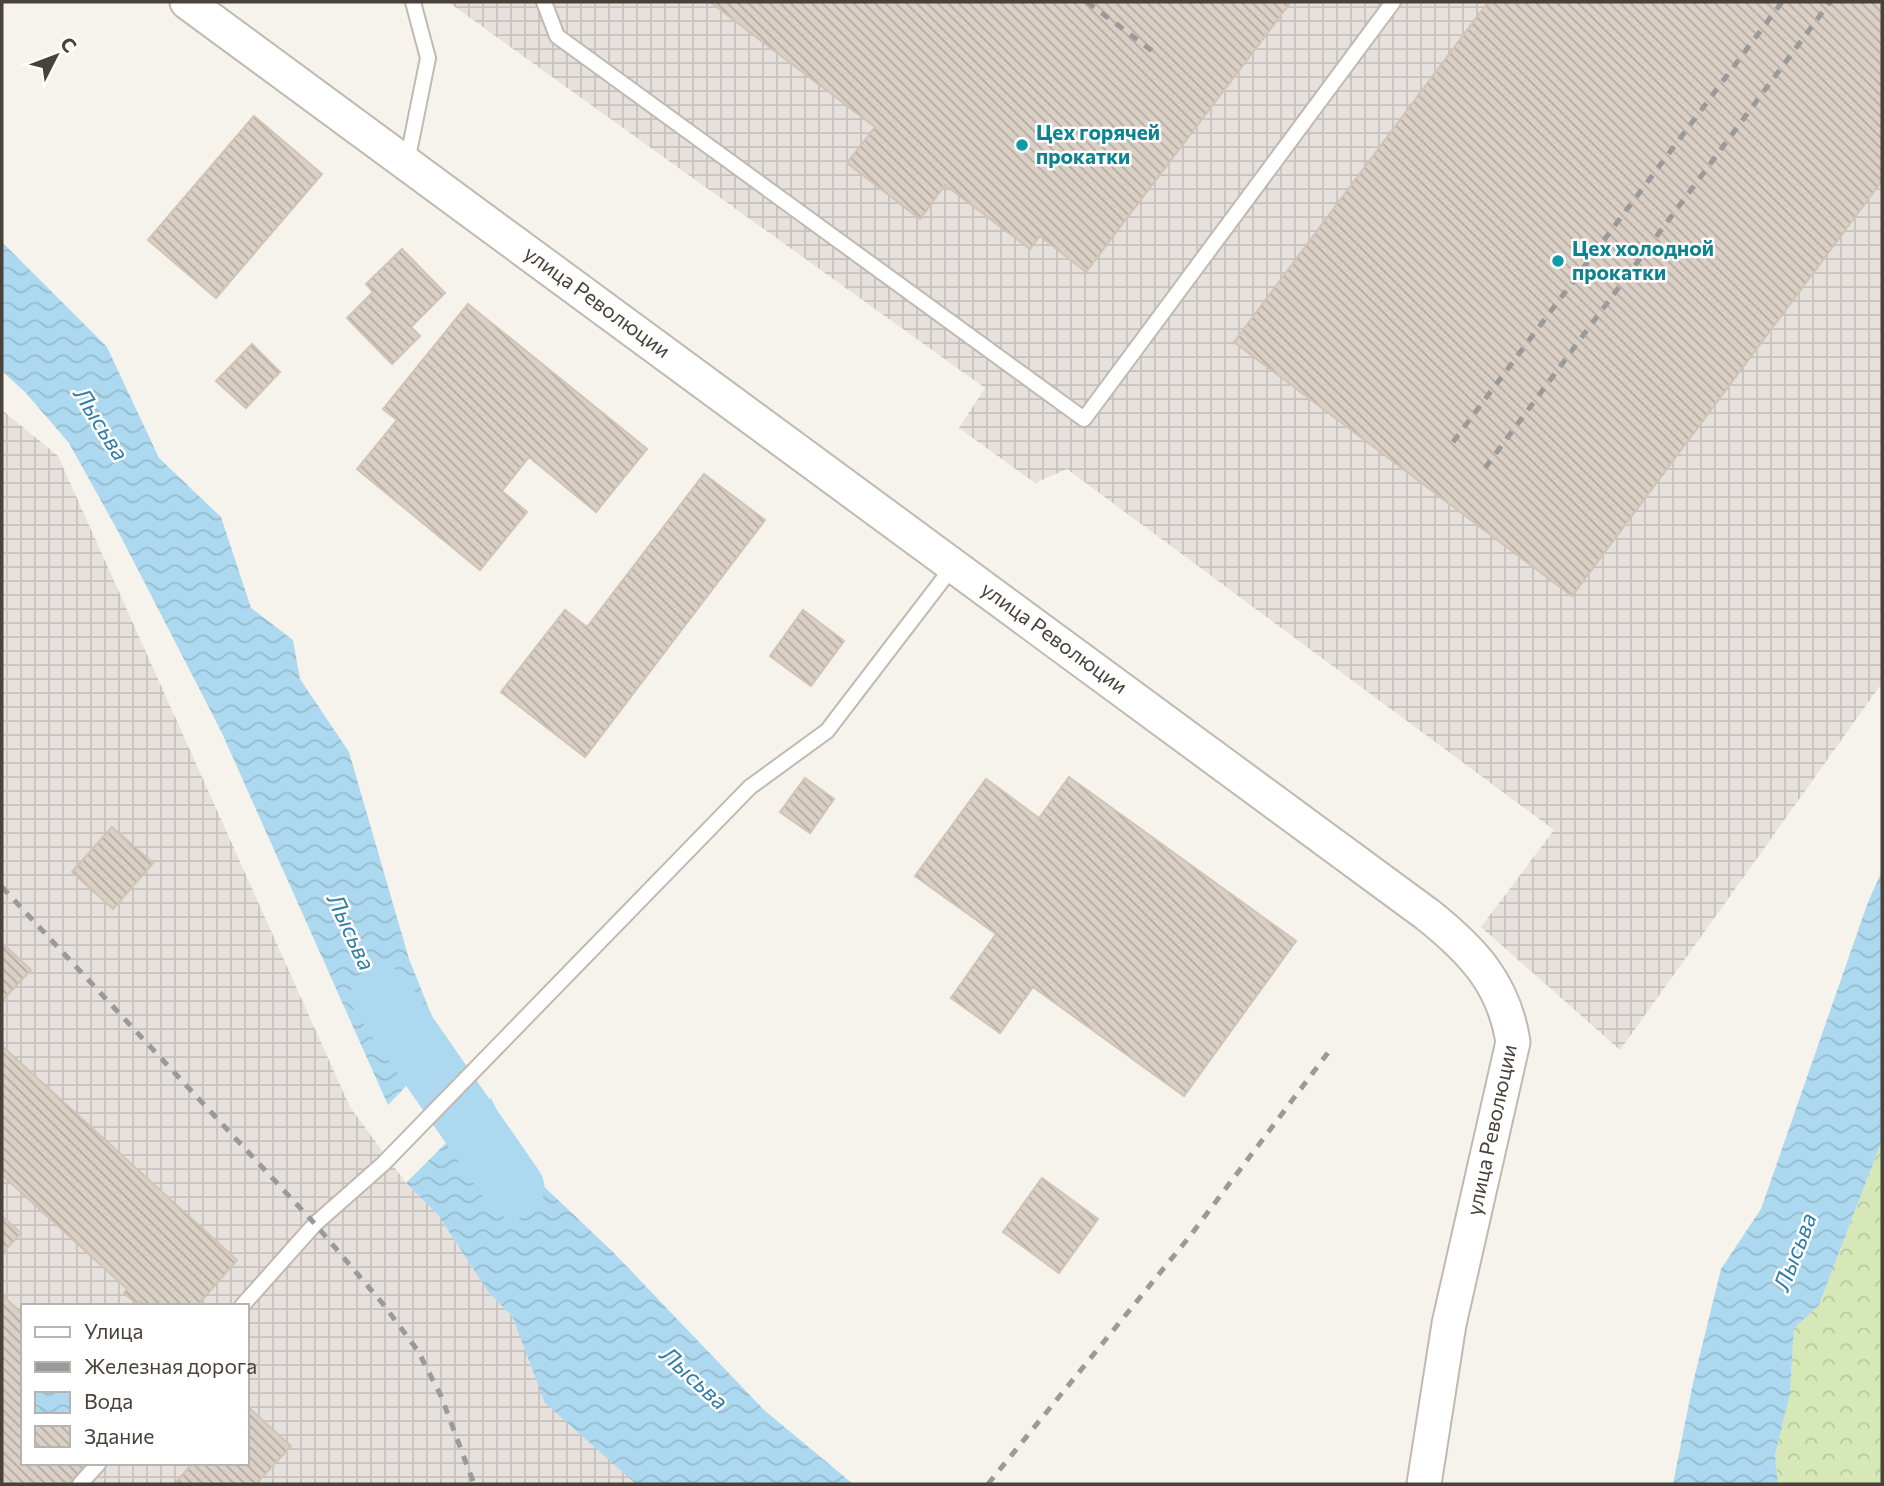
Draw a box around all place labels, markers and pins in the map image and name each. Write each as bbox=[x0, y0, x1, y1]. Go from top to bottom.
place label: Цех горячей прокатки bbox=[1036, 119, 1160, 168]
marker: Цех горячей прокатки bbox=[1014, 137, 1030, 153]
place label: Цех холодной прокатки bbox=[1572, 235, 1714, 284]
marker: Цех холодной прокатки bbox=[1550, 253, 1566, 269]

